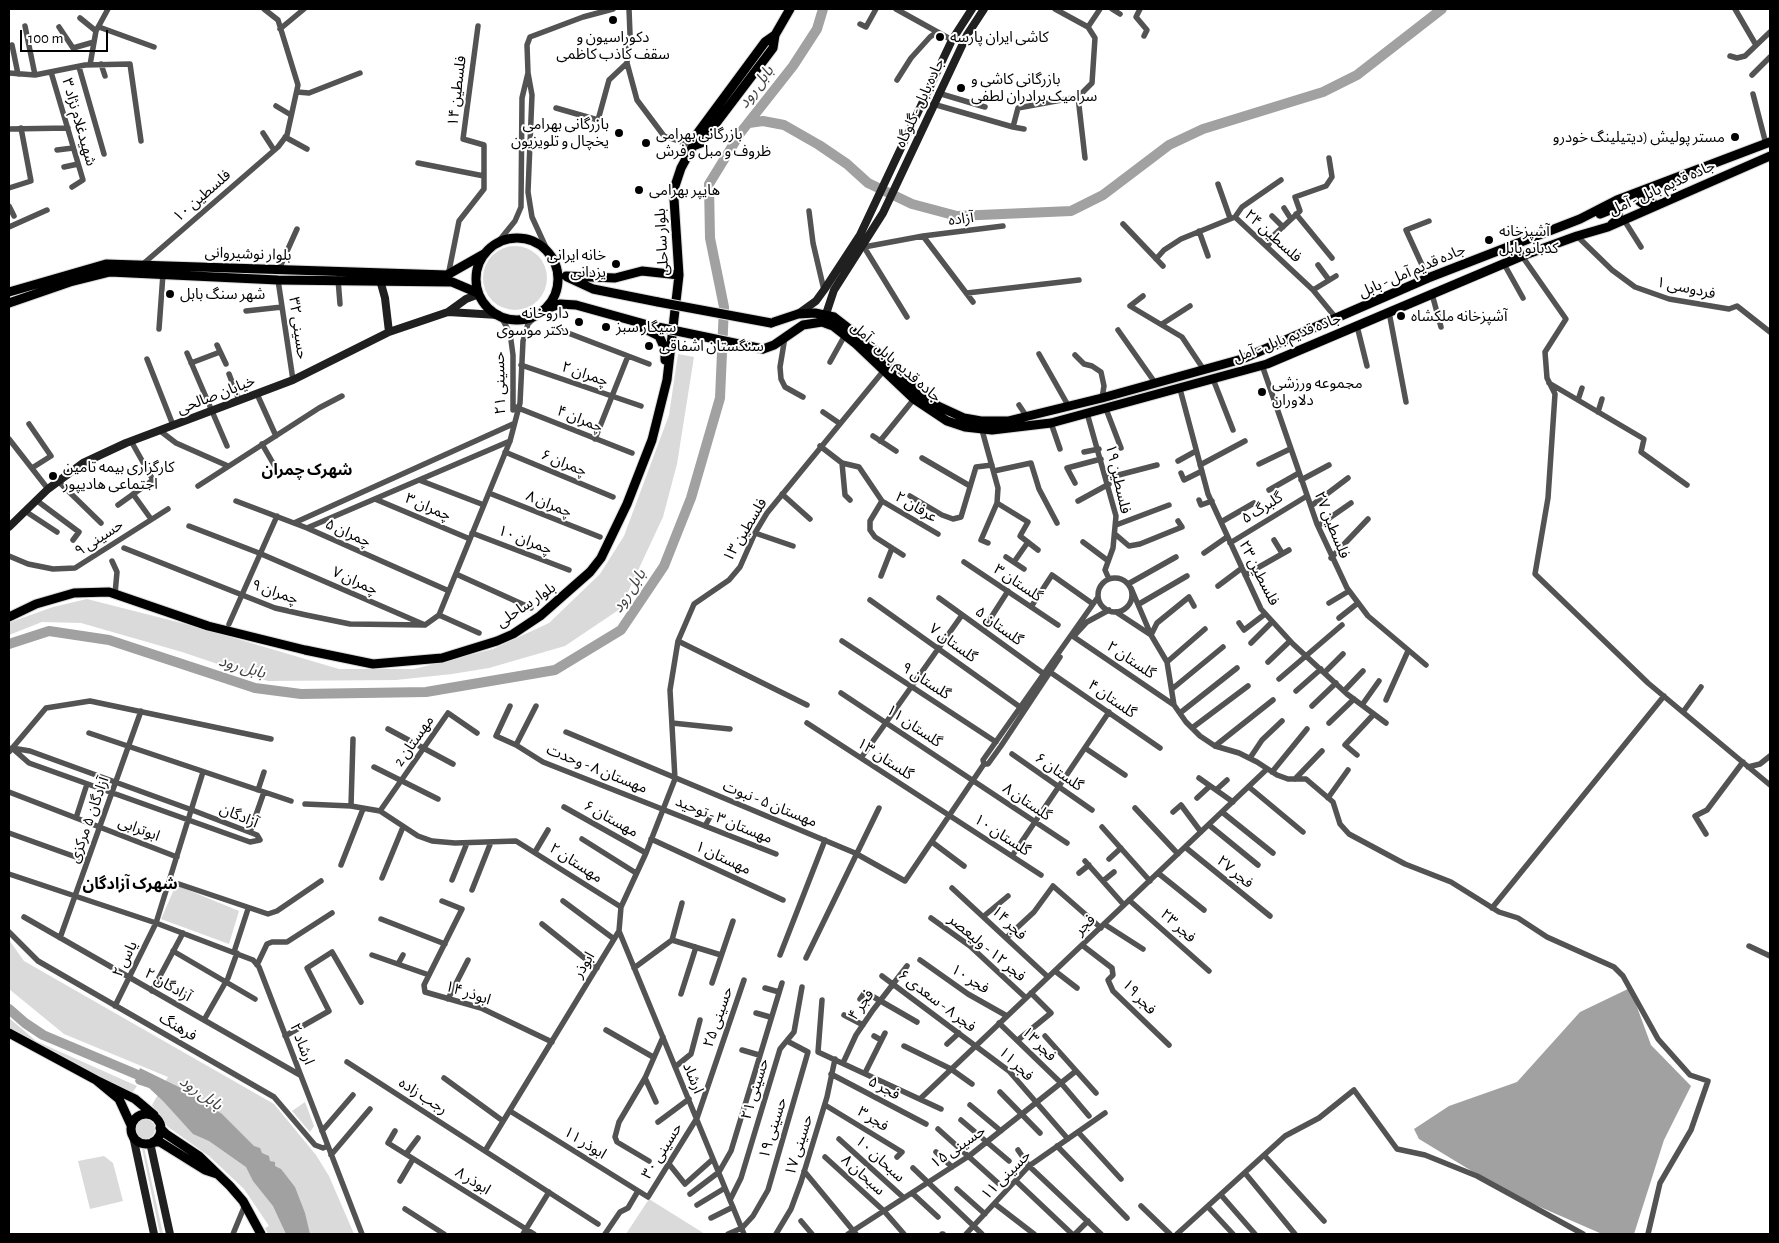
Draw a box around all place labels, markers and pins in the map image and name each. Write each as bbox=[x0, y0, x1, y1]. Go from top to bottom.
marker: دکوراسیون و سقف کاذب کاظمی bbox=[607, 14, 619, 26]
place label: دکوراسیون و سقف کاذب کاظمی bbox=[556, 28, 670, 63]
place label: کاشی ایران پارسه bbox=[950, 28, 1049, 46]
marker: کاشی ایران پارسه bbox=[934, 31, 946, 43]
place label: بازرگانی کاشی و سرامیک برادران لطفی bbox=[971, 70, 1097, 105]
marker: بازرگانی کاشی و سرامیک برادران لطفی bbox=[955, 82, 967, 94]
place label: بازرگانی بهرامی یخچال و تلویزیون bbox=[511, 115, 609, 150]
place label: بازرگانی بهرامی ظروف و مبل و فرش bbox=[656, 125, 771, 160]
marker: بازرگانی بهرامی یخچال و تلویزیون bbox=[613, 127, 625, 139]
place label: مستر پولیش (دیتیلینگ خودرو bbox=[1553, 128, 1725, 146]
marker: مستر پولیش (دیتیلینگ خودرو bbox=[1729, 131, 1741, 143]
marker: بازرگانی بهرامی ظروف و مبل و فرش bbox=[640, 137, 652, 149]
place label: هایپر بهرامی bbox=[649, 181, 720, 199]
marker: هایپر بهرامی bbox=[633, 184, 645, 196]
place label: آشپزخانه کدبانو بابل bbox=[1499, 222, 1559, 257]
marker: آشپزخانه کدبانو بابل bbox=[1483, 234, 1495, 246]
place label: خانه ایرانی یزدانی bbox=[547, 246, 606, 281]
marker: خانه ایرانی یزدانی bbox=[610, 258, 622, 270]
place label: شهر سنگ بابل bbox=[180, 285, 265, 303]
marker: شهر سنگ بابل bbox=[164, 288, 176, 300]
place label: داروخانه دکتر موسوی bbox=[496, 304, 569, 339]
place label: آشپزخانه ملکشاه bbox=[1411, 307, 1507, 325]
marker: آشپزخانه ملکشاه bbox=[1395, 310, 1407, 322]
marker: داروخانه دکتر موسوی bbox=[573, 316, 585, 328]
place label: سیگار سبز bbox=[616, 318, 676, 336]
marker: سیگار سبز bbox=[600, 321, 612, 333]
place label: سنگستان اشفاقی bbox=[659, 337, 764, 355]
marker: سنگستان اشفاقی bbox=[643, 340, 655, 352]
place label: مجموعه ورزشی دلاوران bbox=[1272, 374, 1363, 409]
marker: مجموعه ورزشی دلاوران bbox=[1256, 386, 1268, 398]
place label: کارگزاری بیمه تامین اجتماعی هادیپور bbox=[63, 458, 174, 493]
marker: کارگزاری بیمه تامین اجتماعی هادیپور bbox=[47, 470, 59, 482]

